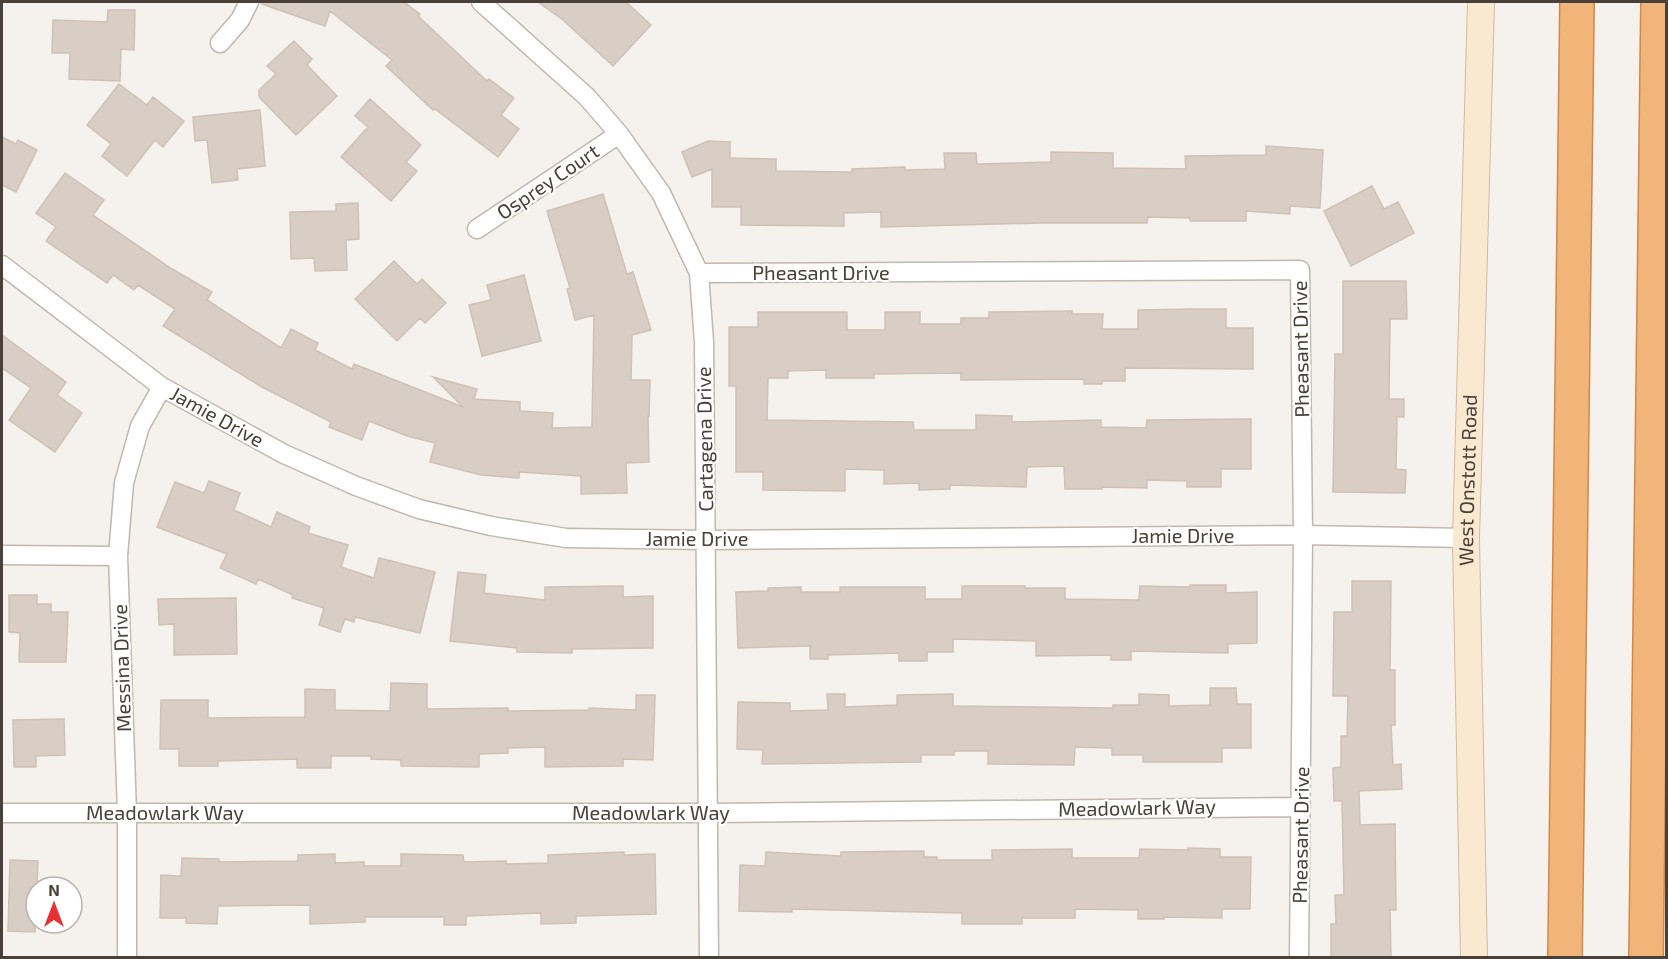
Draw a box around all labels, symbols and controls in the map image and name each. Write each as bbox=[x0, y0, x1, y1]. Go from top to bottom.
street label: Osprey Court bbox=[492, 138, 603, 224]
street label: Pheasant Drive bbox=[752, 260, 890, 284]
street label: Pheasant Drive bbox=[1287, 280, 1313, 418]
street label: Cartagena Drive bbox=[691, 366, 717, 512]
street label: Jamie Drive bbox=[167, 381, 268, 452]
street label: West Onstott Road bbox=[1453, 394, 1481, 566]
street label: Jamie Drive bbox=[1132, 523, 1234, 547]
street label: Jamie Drive bbox=[646, 526, 748, 550]
street label: Messina Drive bbox=[107, 604, 135, 732]
street label: Pheasant Drive bbox=[1287, 766, 1313, 904]
street label: Meadowlark Way bbox=[1058, 794, 1217, 820]
street label: Meadowlark Way bbox=[86, 800, 244, 824]
street label: Meadowlark Way bbox=[572, 800, 730, 824]
north arrow bbox=[24, 875, 84, 935]
text: N bbox=[48, 880, 60, 899]

